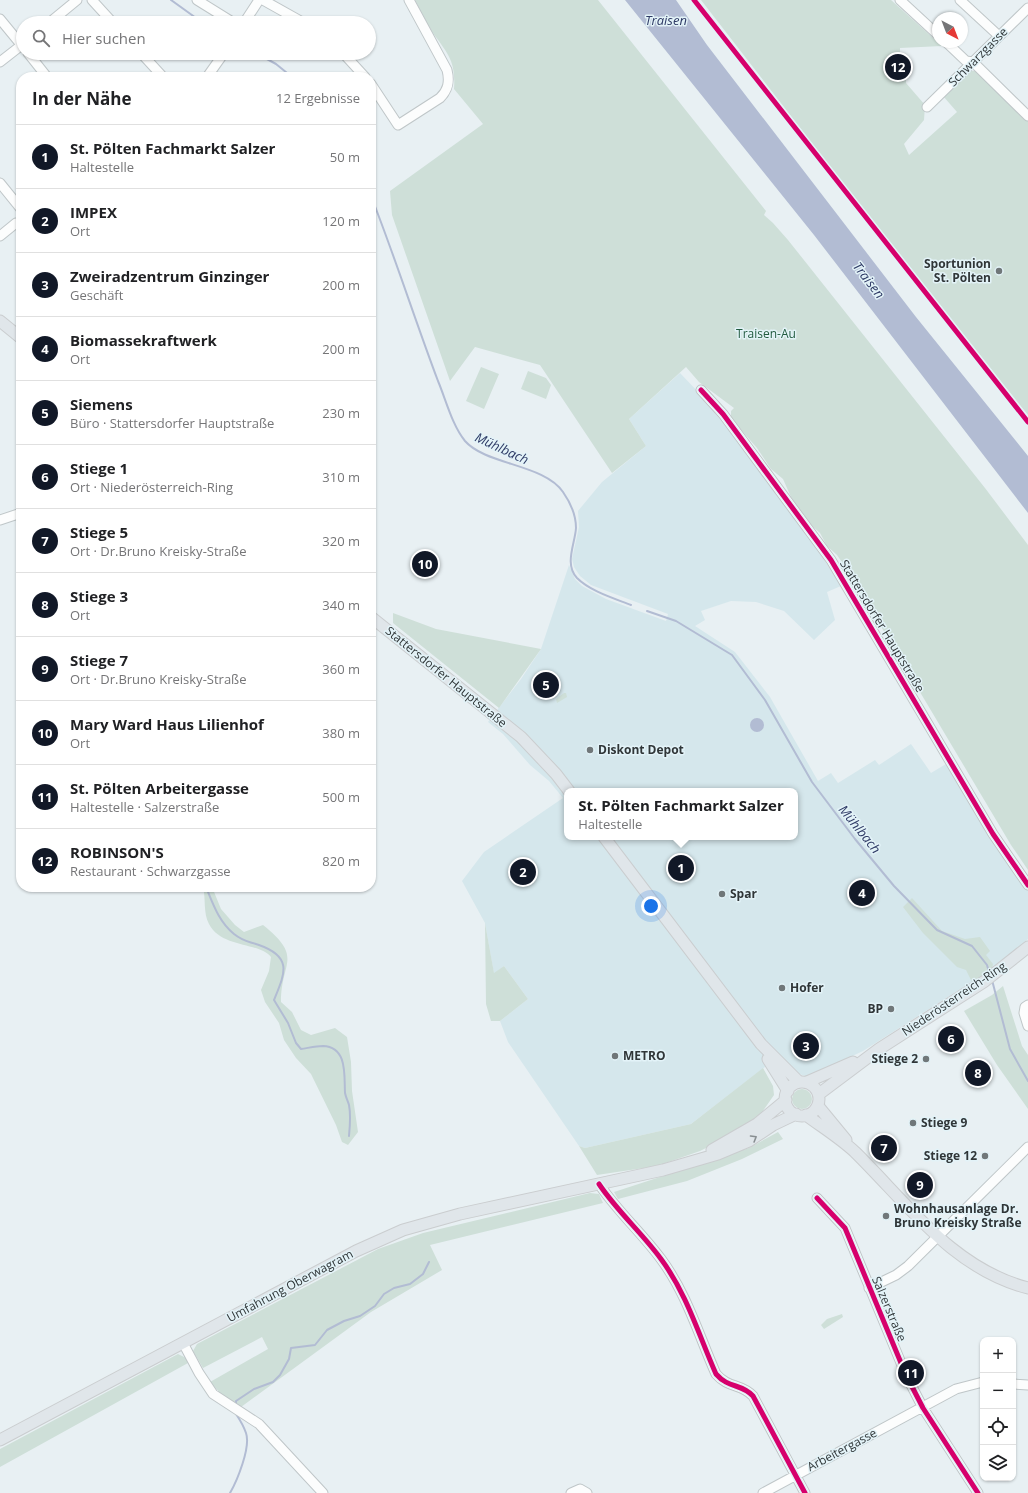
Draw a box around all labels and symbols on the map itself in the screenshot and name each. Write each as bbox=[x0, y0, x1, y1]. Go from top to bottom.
water label: Traisen bbox=[645, 11, 687, 29]
north arrow bbox=[932, 12, 968, 48]
street label: Schwarzgasse bbox=[944, 23, 1011, 90]
pin: 12 bbox=[885, 52, 911, 82]
place label: Sportunion St. Pölten bbox=[924, 255, 991, 286]
water label: Traisen bbox=[849, 258, 889, 302]
marker: Sportunion St. Pölten bbox=[994, 266, 1004, 276]
park label: Traisen-Au bbox=[736, 325, 796, 342]
water label: Mühlbach bbox=[472, 428, 532, 468]
pin: 10 bbox=[412, 549, 438, 579]
street label: Stattersdorfer Hauptstraße bbox=[836, 556, 929, 695]
street label: Stattersdorfer Hauptstraße bbox=[382, 622, 511, 731]
pin: 5 bbox=[533, 670, 559, 700]
place label: Diskont Depot bbox=[598, 741, 684, 758]
marker: Diskont Depot bbox=[585, 745, 595, 755]
water label: Mühlbach bbox=[835, 801, 885, 857]
pin: 1 bbox=[668, 853, 694, 883]
pin: 2 bbox=[510, 857, 536, 887]
pin: 4 bbox=[849, 878, 875, 908]
place label: Spar bbox=[730, 885, 757, 902]
marker: Spar bbox=[717, 889, 727, 899]
your location bbox=[641, 896, 661, 916]
street label: Niederösterreich-Ring bbox=[898, 957, 1010, 1040]
place label: Hofer bbox=[790, 979, 824, 996]
marker: Hofer bbox=[777, 983, 787, 993]
place label: BP bbox=[867, 1000, 883, 1017]
marker: BP bbox=[886, 1004, 896, 1014]
pin: 6 bbox=[938, 1024, 964, 1054]
pin: 3 bbox=[793, 1031, 819, 1061]
place label: METRO bbox=[623, 1047, 665, 1064]
place label: Stiege 2 bbox=[872, 1050, 918, 1067]
marker: METRO bbox=[610, 1051, 620, 1061]
marker: Stiege 2 bbox=[921, 1054, 931, 1064]
pin: 8 bbox=[965, 1058, 991, 1088]
place label: Stiege 9 bbox=[921, 1114, 968, 1131]
marker: Stiege 9 bbox=[908, 1118, 918, 1128]
pin: 7 bbox=[871, 1133, 897, 1163]
one-way arrow bbox=[750, 1135, 757, 1142]
place label: Stiege 12 bbox=[924, 1147, 977, 1164]
marker: Stiege 12 bbox=[980, 1151, 990, 1161]
pin: 9 bbox=[907, 1170, 933, 1200]
place label: Wohnhausanlage Dr. Bruno Kreisky Straße bbox=[894, 1200, 1022, 1231]
marker: Wohnhausanlage Dr. Bruno Kreisky Straße bbox=[881, 1211, 891, 1221]
street label: Umfahrung Oberwagram bbox=[224, 1245, 356, 1326]
street label: Salzerstraße bbox=[868, 1274, 911, 1344]
pin: 11 bbox=[898, 1358, 924, 1388]
street label: Arbeitergasse bbox=[804, 1424, 880, 1475]

